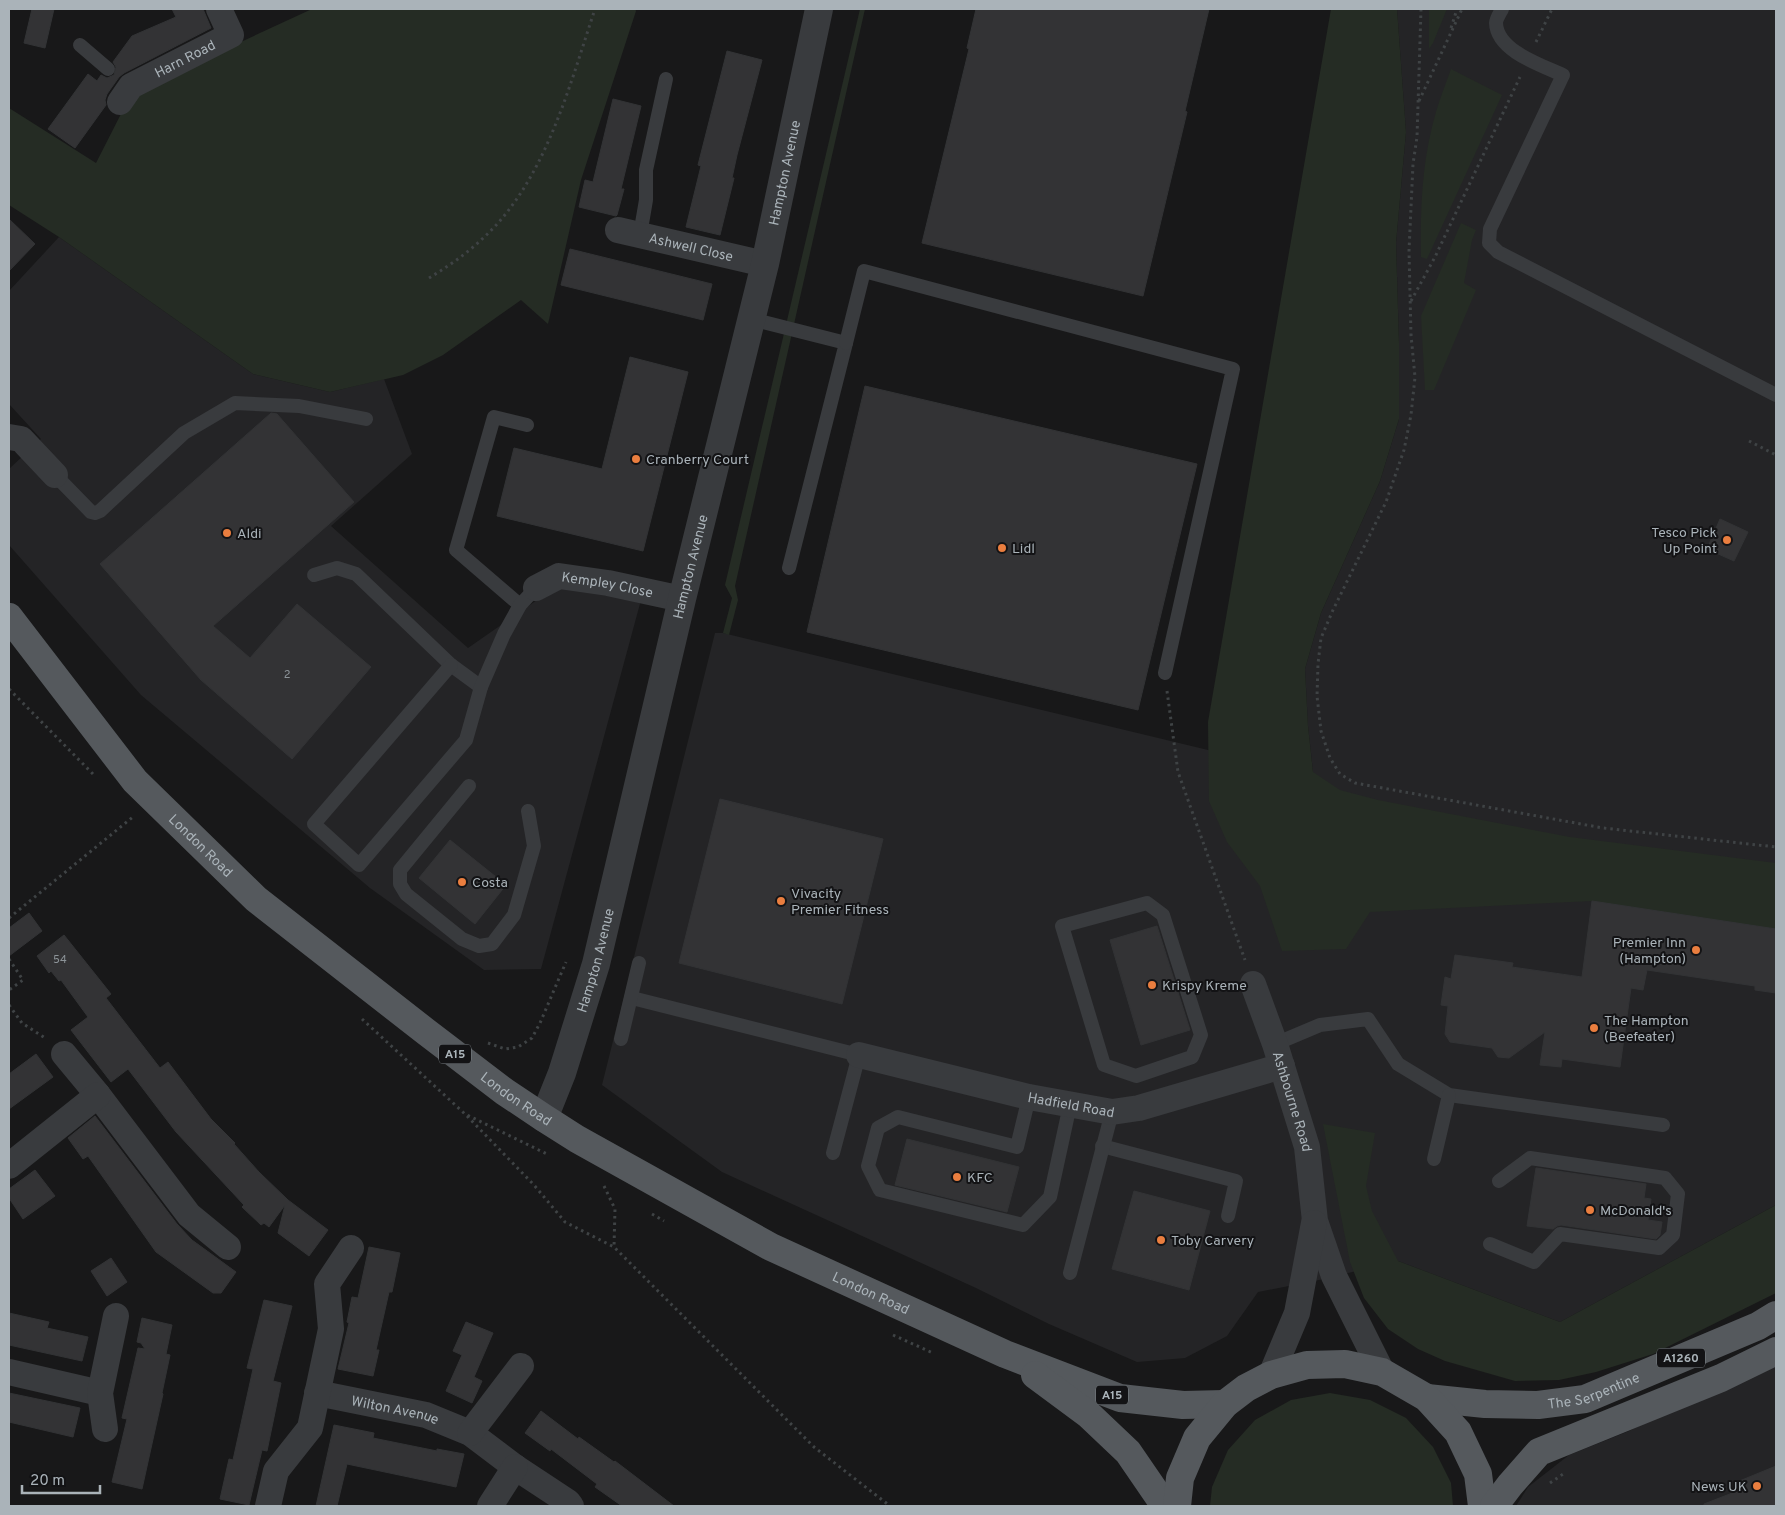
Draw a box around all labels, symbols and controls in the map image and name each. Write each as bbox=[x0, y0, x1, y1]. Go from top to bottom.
street label: Harn Road bbox=[152, 37, 219, 82]
street label: Hampton Avenue bbox=[766, 119, 805, 227]
street label: Ashwell Close bbox=[647, 230, 735, 266]
place label: Cranberry Court bbox=[646, 452, 749, 469]
marker: Cranberry Court bbox=[630, 453, 642, 465]
street label: Hampton Avenue bbox=[671, 513, 713, 621]
place label: Tesco Pick Up Point bbox=[1651, 525, 1717, 558]
place label: Aldi bbox=[237, 526, 262, 543]
marker: Aldi bbox=[221, 527, 233, 539]
marker: Tesco Pick Up Point bbox=[1721, 534, 1733, 546]
place label: Lidl bbox=[1012, 541, 1035, 558]
marker: Lidl bbox=[996, 542, 1008, 554]
street label: Kempley Close bbox=[560, 569, 654, 602]
house number: 2 bbox=[284, 668, 290, 682]
street label: London Road bbox=[164, 811, 236, 881]
place label: Costa bbox=[472, 875, 508, 892]
marker: Costa bbox=[456, 876, 468, 888]
place label: Vivacity Premier Fitness bbox=[791, 886, 889, 919]
marker: Vivacity Premier Fitness bbox=[775, 895, 787, 907]
street label: Hampton Avenue bbox=[574, 907, 619, 1015]
place label: Premier Inn (Hampton) bbox=[1613, 935, 1686, 968]
marker: Premier Inn (Hampton) bbox=[1690, 944, 1702, 956]
house number: 54 bbox=[53, 953, 67, 967]
place label: Krispy Kreme bbox=[1162, 978, 1247, 995]
marker: Krispy Kreme bbox=[1146, 979, 1158, 991]
place label: The Hampton (Beefeater) bbox=[1604, 1013, 1689, 1046]
marker: The Hampton (Beefeater) bbox=[1588, 1022, 1600, 1034]
road number: A15 bbox=[439, 1044, 471, 1064]
street label: Ashbourne Road bbox=[1268, 1049, 1314, 1153]
street label: London Road bbox=[476, 1069, 554, 1131]
street label: Hadfield Road bbox=[1026, 1090, 1116, 1122]
place label: KFC bbox=[967, 1170, 993, 1187]
marker: KFC bbox=[951, 1171, 963, 1183]
place label: McDonald's bbox=[1600, 1203, 1672, 1220]
marker: McDonald's bbox=[1584, 1204, 1596, 1216]
place label: Toby Carvery bbox=[1171, 1233, 1254, 1250]
marker: Toby Carvery bbox=[1155, 1234, 1167, 1246]
street label: London Road bbox=[829, 1269, 912, 1319]
road number: A1260 bbox=[1657, 1349, 1705, 1368]
street label: The Serpentine bbox=[1547, 1370, 1643, 1414]
road number: A15 bbox=[1096, 1386, 1128, 1404]
street label: Wilton Avenue bbox=[350, 1393, 441, 1429]
scale bar bbox=[22, 1462, 100, 1494]
text: 20 m bbox=[30, 1472, 65, 1491]
place label: News UK bbox=[1691, 1479, 1747, 1496]
marker: News UK bbox=[1751, 1480, 1763, 1492]

